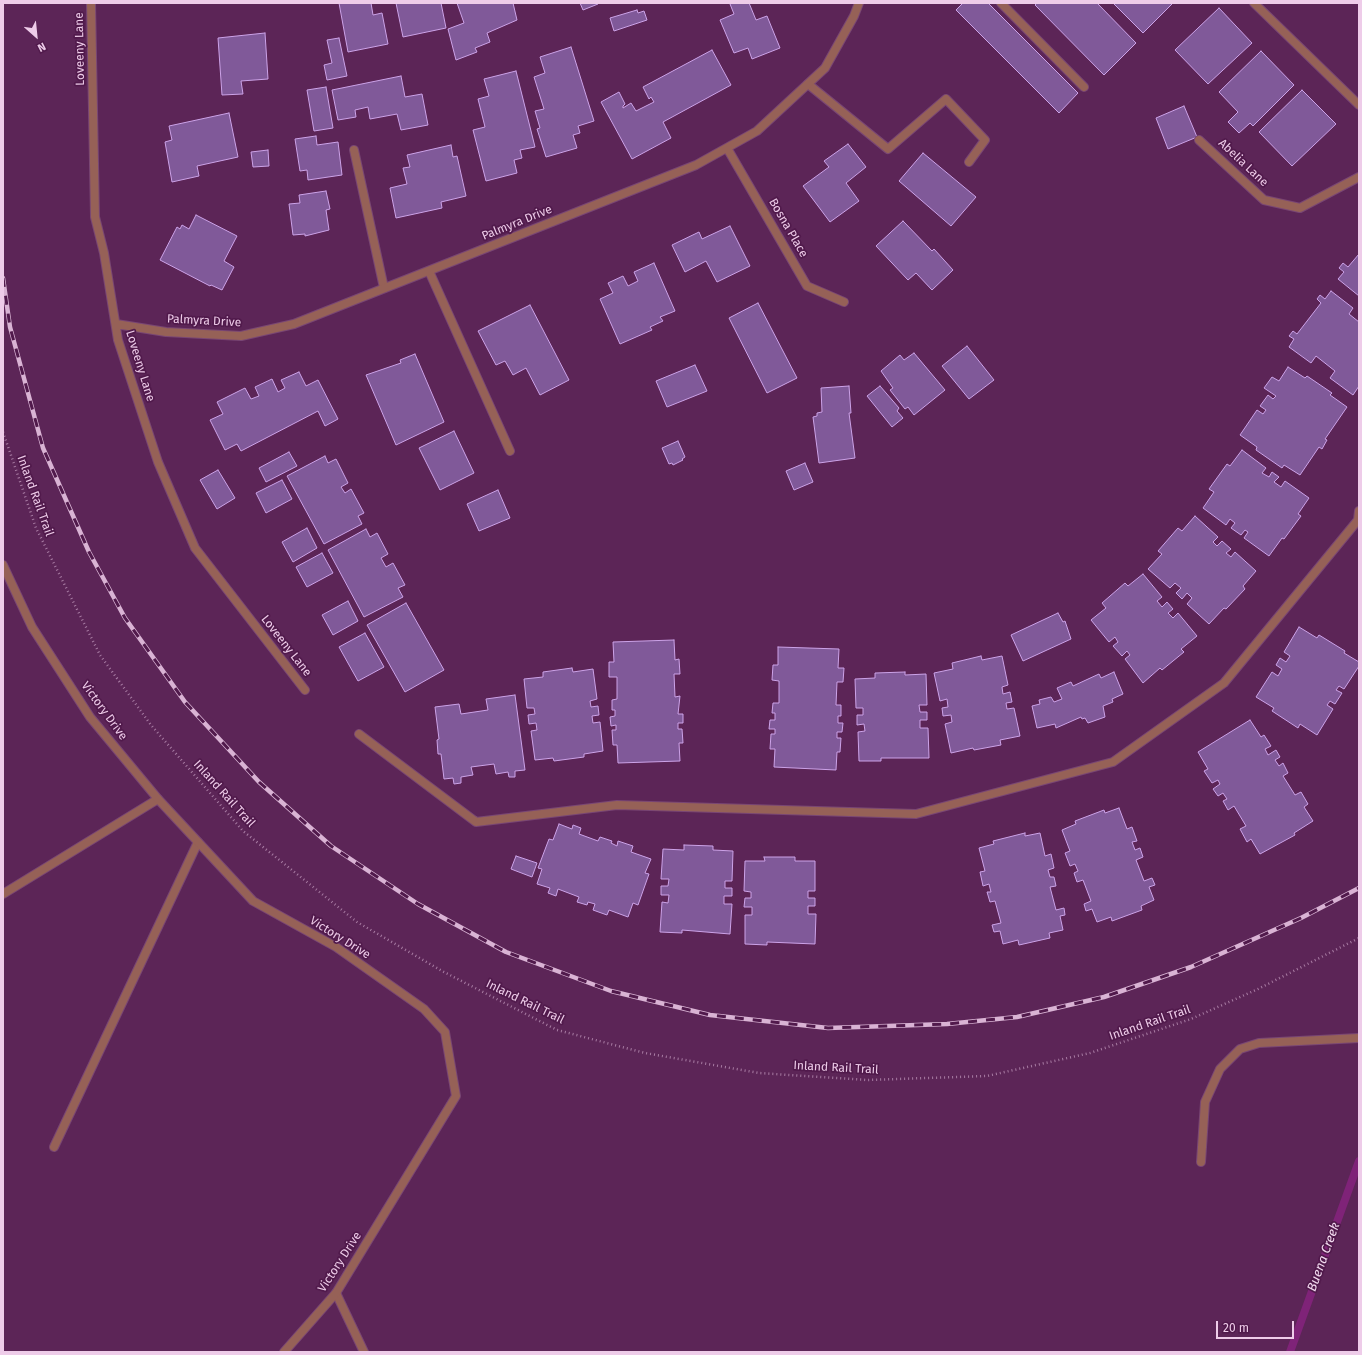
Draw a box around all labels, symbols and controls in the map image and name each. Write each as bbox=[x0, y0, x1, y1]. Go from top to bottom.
street label: Loveeny Lane bbox=[72, 12, 88, 86]
north arrow bbox=[16, 16, 56, 56]
text: N bbox=[35, 40, 48, 55]
street label: Abelia Lane bbox=[1215, 136, 1271, 190]
street label: Bosna Place bbox=[765, 196, 811, 260]
street label: Palmyra Drive bbox=[480, 202, 554, 244]
street label: Palmyra Drive bbox=[166, 312, 242, 330]
street label: Loveeny Lane bbox=[122, 329, 158, 403]
street label: Inland Rail Trail bbox=[14, 454, 56, 538]
street label: Loveeny Lane bbox=[258, 613, 314, 679]
street label: Victory Drive bbox=[78, 679, 130, 743]
street label: Inland Rail Trail bbox=[190, 758, 258, 830]
street label: Victory Drive bbox=[307, 914, 373, 962]
street label: Inland Rail Trail bbox=[484, 977, 566, 1027]
street label: Inland Rail Trail bbox=[1107, 1002, 1193, 1044]
street label: Inland Rail Trail bbox=[793, 1059, 879, 1077]
water label: Buena Creek bbox=[1304, 1220, 1344, 1294]
street label: Victory Drive bbox=[315, 1229, 365, 1295]
scale bar bbox=[1218, 1313, 1296, 1339]
text: 20 m bbox=[1223, 1321, 1249, 1335]

